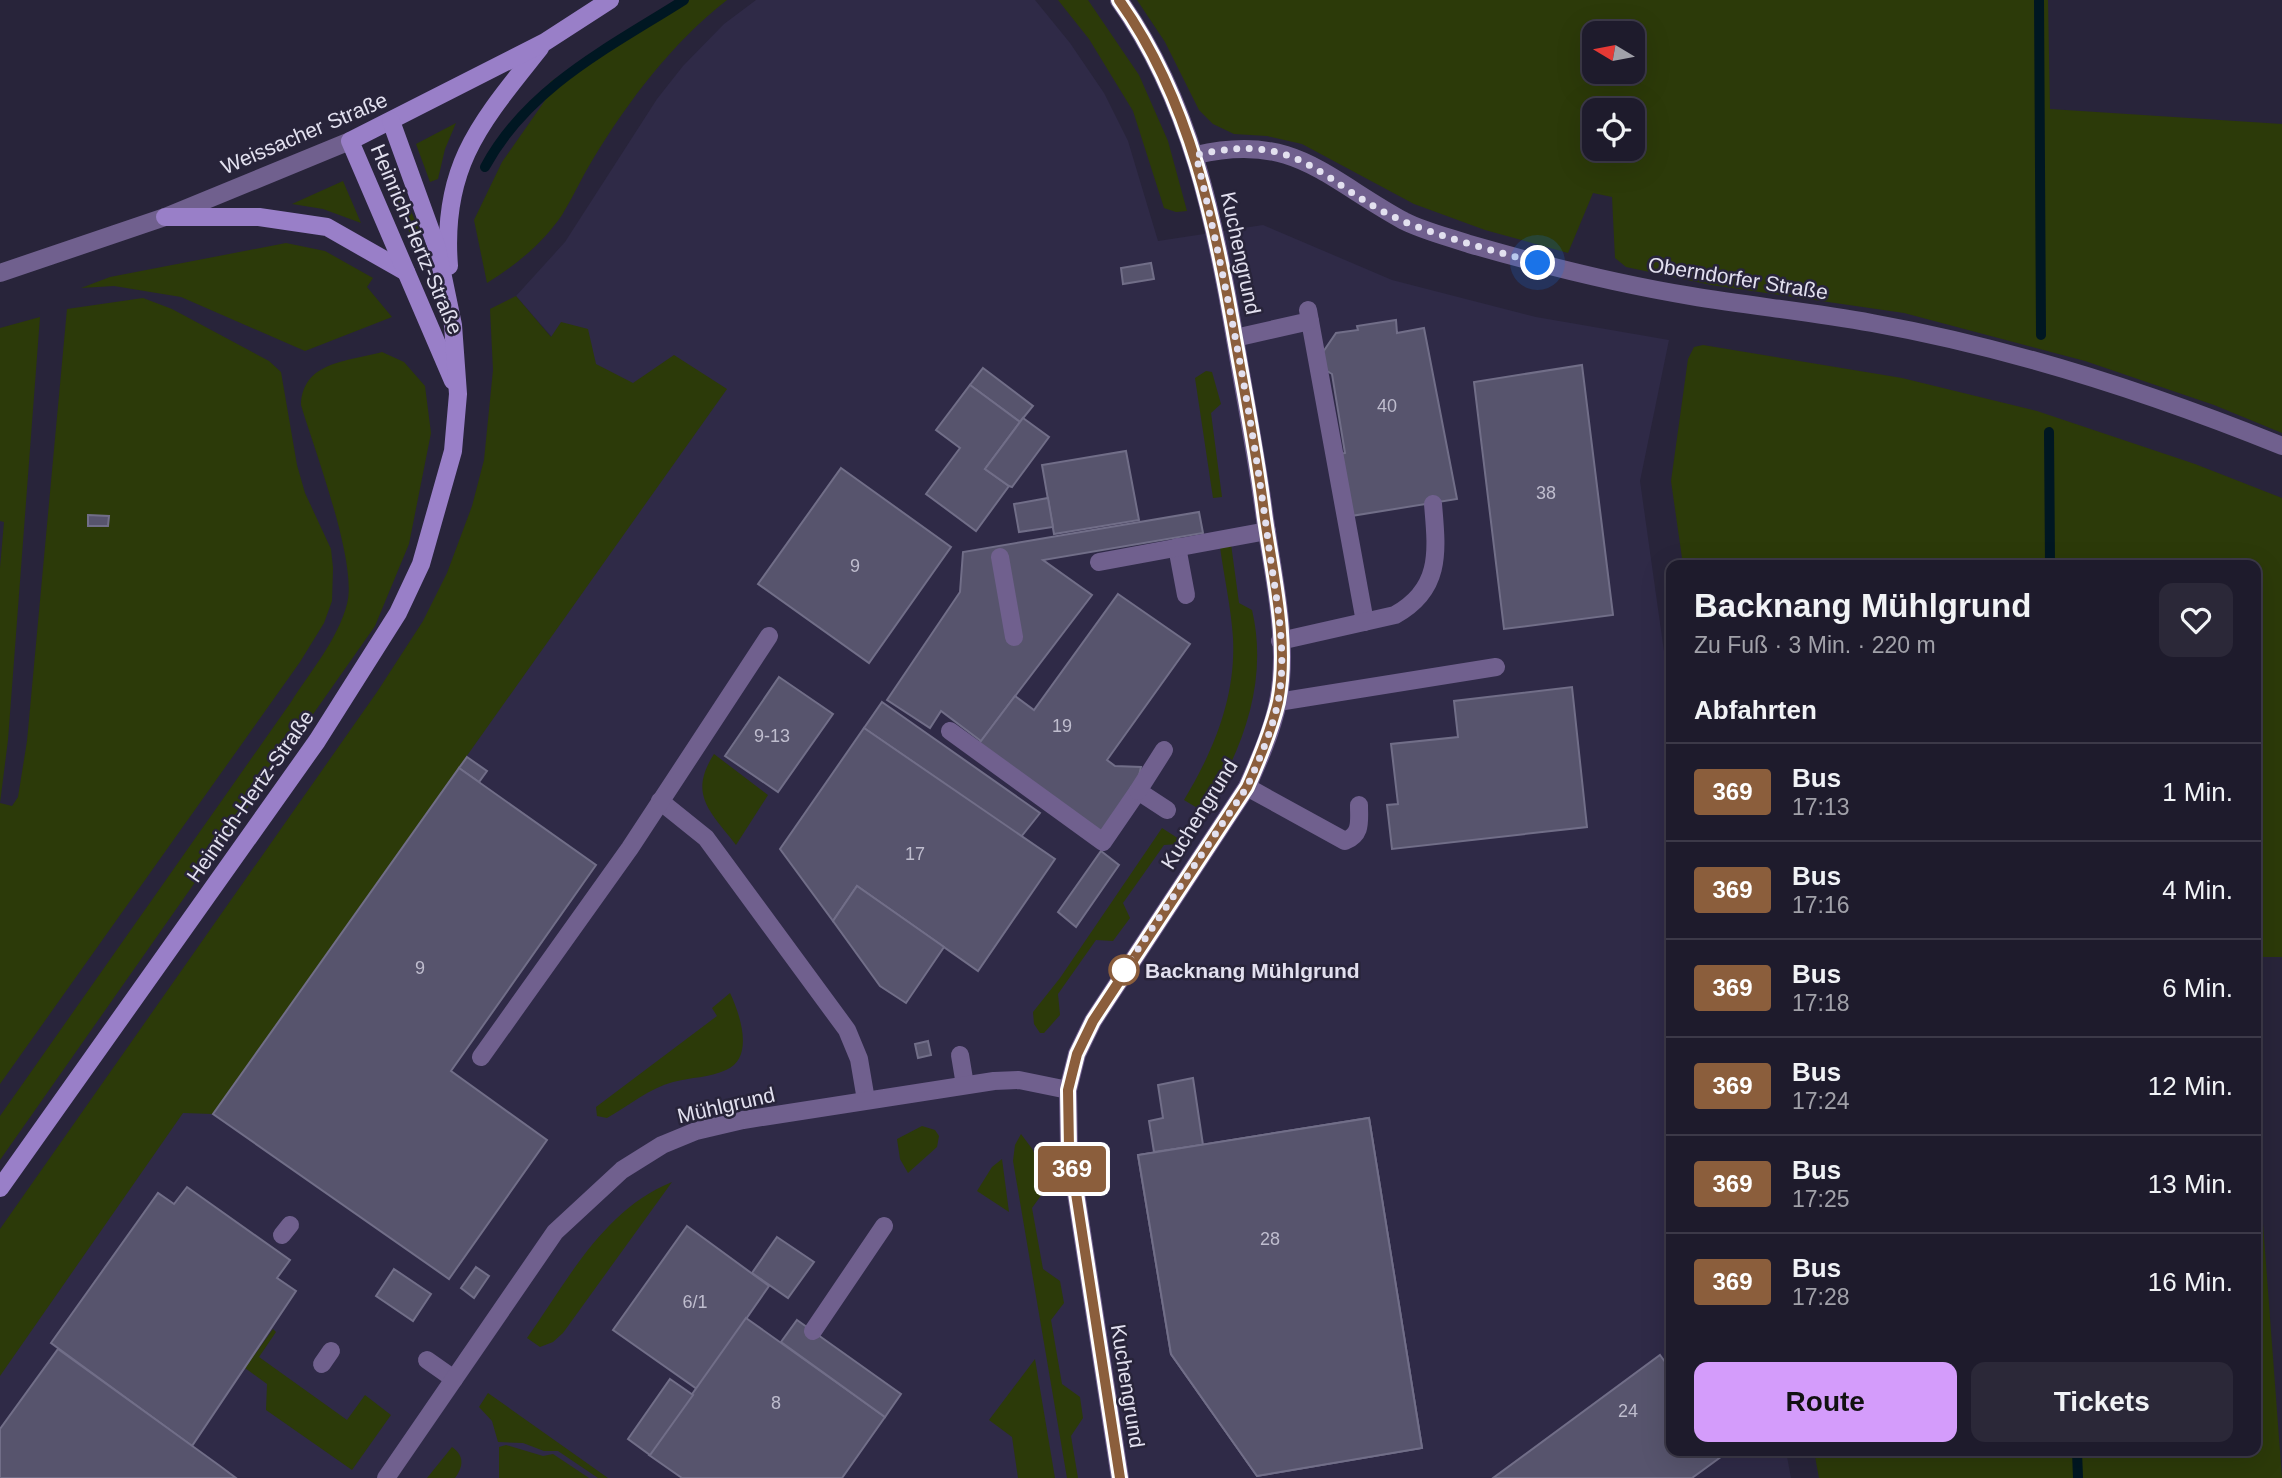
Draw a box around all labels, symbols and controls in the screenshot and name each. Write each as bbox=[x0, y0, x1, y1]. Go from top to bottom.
north arrow bbox=[1582, 21, 1645, 84]
map controls bbox=[1582, 21, 1645, 161]
street label: Weissacher Straße bbox=[218, 88, 390, 178]
button: locate bbox=[1582, 98, 1645, 161]
street label: Heinrich-Hertz-Straße bbox=[367, 141, 467, 337]
street label: Kuchengrund bbox=[1217, 190, 1265, 316]
your location bbox=[1520, 245, 1555, 280]
street label: Oberndorfer Straße bbox=[1646, 252, 1830, 304]
house number: 40 bbox=[1377, 396, 1397, 416]
house number: 38 bbox=[1536, 483, 1556, 503]
house number: 9 bbox=[850, 556, 860, 576]
button: heart bbox=[2159, 583, 2233, 657]
text: Backnang Mühlgrund bbox=[1694, 587, 2031, 624]
text: Zu Fuß · 3 Min. · 220 m bbox=[1694, 632, 1936, 658]
text: Abfahrten bbox=[1694, 695, 1817, 725]
street label: Heinrich-Hertz-Straße bbox=[182, 706, 318, 886]
house number: 19 bbox=[1052, 716, 1072, 736]
house number: 9-13 bbox=[754, 726, 790, 746]
street label: Kuchengrund bbox=[1156, 755, 1242, 873]
text: Bus bbox=[1792, 763, 1841, 793]
text: 1 Min. bbox=[2162, 777, 2233, 807]
text: 369 bbox=[1712, 778, 1753, 805]
text: 17:13 bbox=[1792, 794, 1850, 820]
house number: 17 bbox=[905, 844, 925, 864]
text: Bus bbox=[1792, 861, 1841, 891]
text: 4 Min. bbox=[2162, 875, 2233, 905]
text: 369 bbox=[1712, 876, 1753, 903]
text: 17:16 bbox=[1792, 892, 1850, 918]
marker: Backnang Mühlgrund bbox=[1109, 955, 1139, 985]
house number: 9 bbox=[415, 958, 425, 978]
place label: Backnang Mühlgrund bbox=[1145, 959, 1360, 982]
text: Bus bbox=[1792, 959, 1841, 989]
text: 6 Min. bbox=[2162, 973, 2233, 1003]
text: 369 bbox=[1712, 974, 1753, 1001]
text: 17:18 bbox=[1792, 990, 1850, 1016]
text: Bus bbox=[1792, 1057, 1841, 1087]
text: 12 Min. bbox=[2148, 1071, 2233, 1101]
text: 369 bbox=[1712, 1072, 1753, 1099]
street label: Mühlgrund bbox=[675, 1083, 777, 1127]
text: 17:24 bbox=[1792, 1088, 1850, 1114]
line badge: 369 bbox=[1032, 1146, 1112, 1192]
text: 369 bbox=[1052, 1155, 1092, 1182]
text: Bus bbox=[1792, 1155, 1841, 1185]
text: 13 Min. bbox=[2148, 1169, 2233, 1199]
text: 369 bbox=[1712, 1170, 1753, 1197]
text: 17:25 bbox=[1792, 1186, 1850, 1212]
house number: 28 bbox=[1260, 1229, 1280, 1249]
text: Bus bbox=[1792, 1253, 1841, 1283]
text: 16 Min. bbox=[2148, 1267, 2233, 1297]
text: 369 bbox=[1712, 1268, 1753, 1295]
text: 17:28 bbox=[1792, 1284, 1850, 1310]
house number: 6/1 bbox=[682, 1292, 708, 1312]
street label: Kuchengrund bbox=[1107, 1323, 1149, 1449]
button: Route bbox=[1694, 1362, 1957, 1442]
button: Tickets bbox=[1971, 1362, 2233, 1442]
house number: 8 bbox=[771, 1393, 781, 1413]
house number: 24 bbox=[1618, 1401, 1638, 1421]

